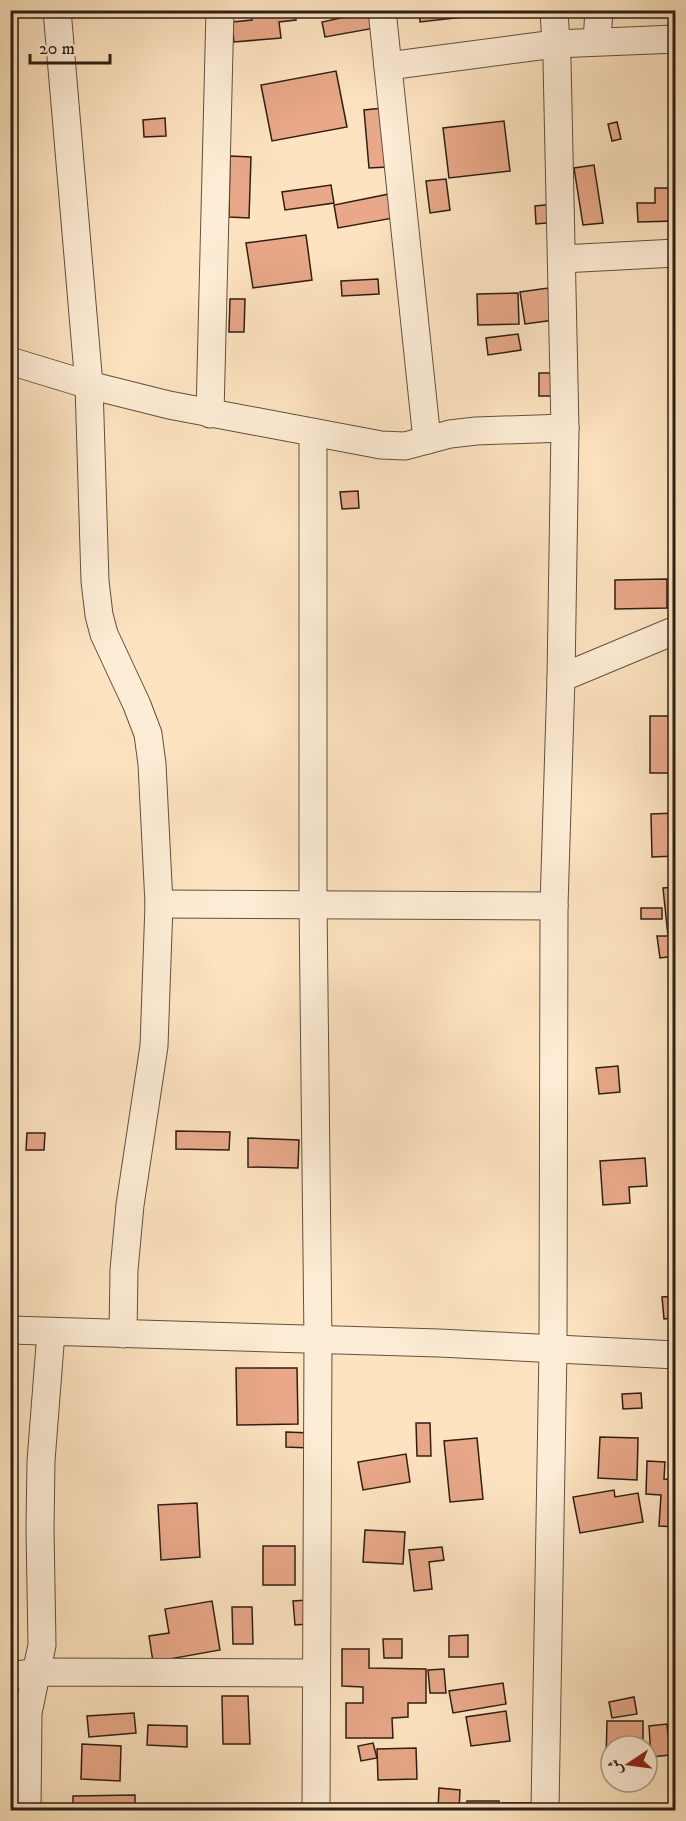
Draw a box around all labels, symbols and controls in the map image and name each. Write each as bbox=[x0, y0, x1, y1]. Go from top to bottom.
scale bar bbox=[30, 27, 110, 65]
text: 20 m bbox=[39, 38, 75, 60]
north arrow bbox=[599, 1734, 659, 1794]
text: ش bbox=[604, 1757, 627, 1777]

